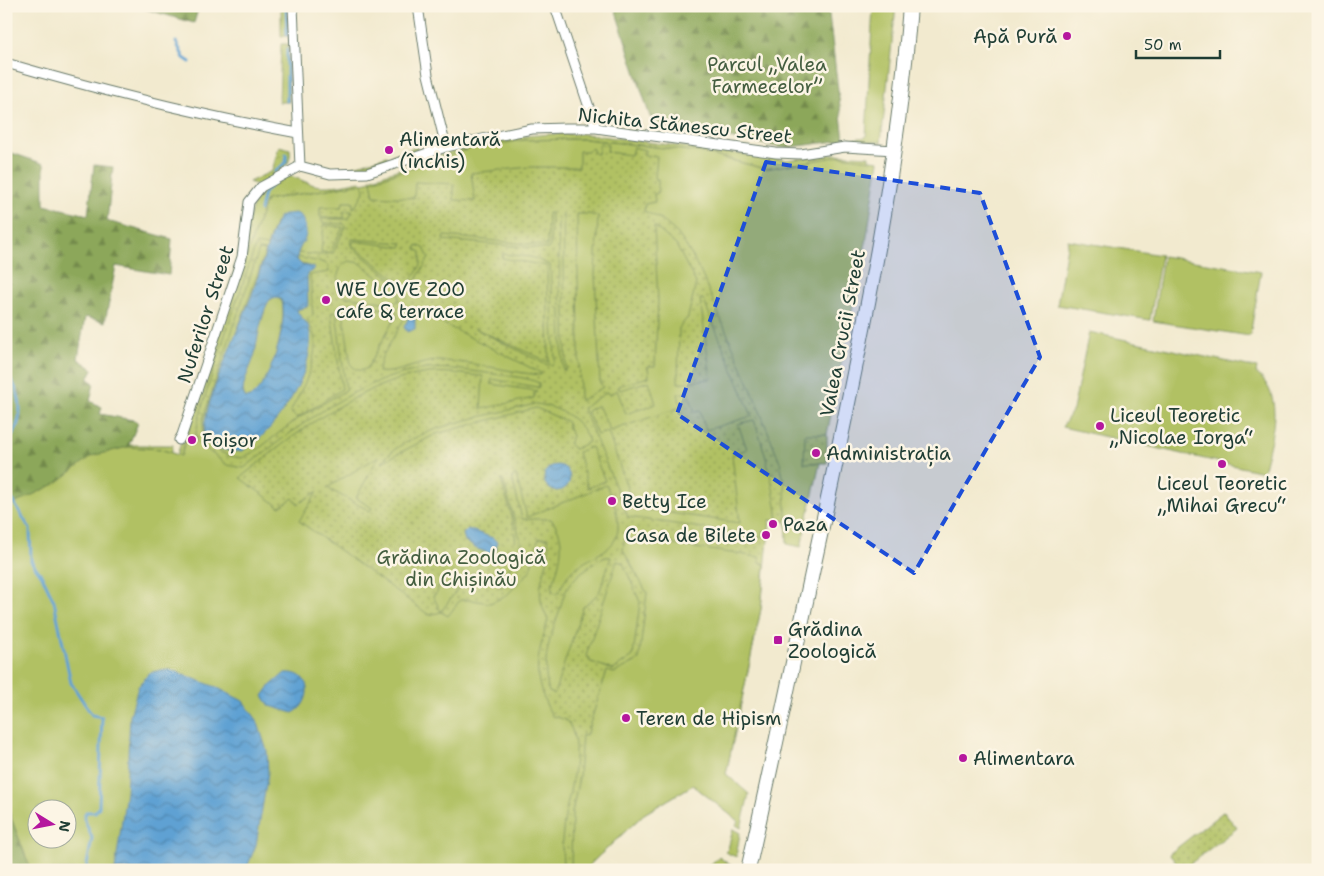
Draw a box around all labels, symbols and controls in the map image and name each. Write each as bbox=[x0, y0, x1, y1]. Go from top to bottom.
place label: Apă Pură bbox=[973, 24, 1057, 49]
scale bar bbox=[1136, 28, 1220, 60]
marker: Apă Pură bbox=[1061, 30, 1073, 42]
text: 50 m bbox=[1144, 35, 1182, 55]
park label: Parcul „Valea Farmecelor” bbox=[707, 52, 827, 99]
street label: Nichita Stănescu Street bbox=[577, 102, 793, 149]
place label: Alimentară (închis) bbox=[399, 127, 501, 174]
marker: Alimentară (închis) bbox=[383, 144, 395, 156]
street label: Nuferilor Street bbox=[171, 242, 240, 386]
street label: Valea Crucii Street bbox=[814, 247, 871, 419]
place label: WE LOVE ZOO cafe & terrace bbox=[336, 277, 465, 324]
marker: WE LOVE ZOO cafe & terrace bbox=[320, 294, 332, 306]
place label: Liceul Teoretic „Nicolae Iorga“ bbox=[1109, 403, 1253, 450]
marker: Liceul Teoretic „Nicolae Iorga“ bbox=[1094, 420, 1106, 432]
place label: Foișor bbox=[202, 428, 258, 454]
marker: Foișor bbox=[186, 434, 198, 446]
place label: Administrația bbox=[826, 441, 951, 467]
marker: Administrația bbox=[810, 447, 822, 459]
marker: Liceul Teoretic „Mihai Grecu“ bbox=[1216, 458, 1228, 470]
place label: Liceul Teoretic „Mihai Grecu“ bbox=[1157, 471, 1287, 518]
place label: Betty Ice bbox=[622, 489, 707, 514]
marker: Betty Ice bbox=[606, 495, 618, 507]
place label: Paza bbox=[783, 512, 828, 537]
marker: Paza bbox=[767, 518, 779, 530]
place label: Casa de Bilete bbox=[625, 523, 756, 548]
marker: Casa de Bilete bbox=[760, 529, 772, 541]
park label: Grădina Zoologică din Chișinău bbox=[377, 545, 546, 593]
place label: Grădina Zoologică bbox=[788, 617, 876, 664]
marker: Grădina Zoologică bbox=[772, 634, 784, 646]
place label: Teren de Hipism bbox=[636, 706, 781, 731]
marker: Teren de Hipism bbox=[620, 712, 632, 724]
place label: Alimentara bbox=[973, 746, 1075, 771]
marker: Alimentara bbox=[957, 752, 969, 764]
north arrow bbox=[28, 798, 78, 848]
text: N bbox=[55, 819, 75, 833]

